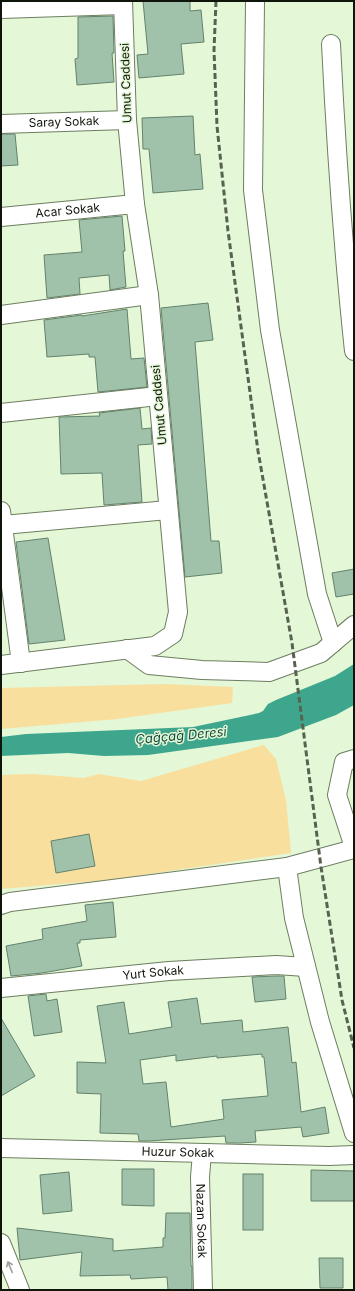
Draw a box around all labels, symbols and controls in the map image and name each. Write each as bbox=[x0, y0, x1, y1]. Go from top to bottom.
street label: Umut Caddesi bbox=[117, 43, 134, 123]
street label: Saray Sokak bbox=[28, 113, 100, 130]
street label: Acar Sokak bbox=[35, 199, 101, 221]
street label: Umut Caddesi bbox=[148, 364, 169, 446]
water label: Çağçağ Deresi bbox=[135, 723, 228, 747]
street label: Yurt Sokak bbox=[122, 962, 185, 983]
street label: Huzur Sokak bbox=[142, 1143, 215, 1160]
street label: Nazan Sokak bbox=[193, 1183, 210, 1259]
one-way arrow bbox=[6, 1261, 14, 1273]

